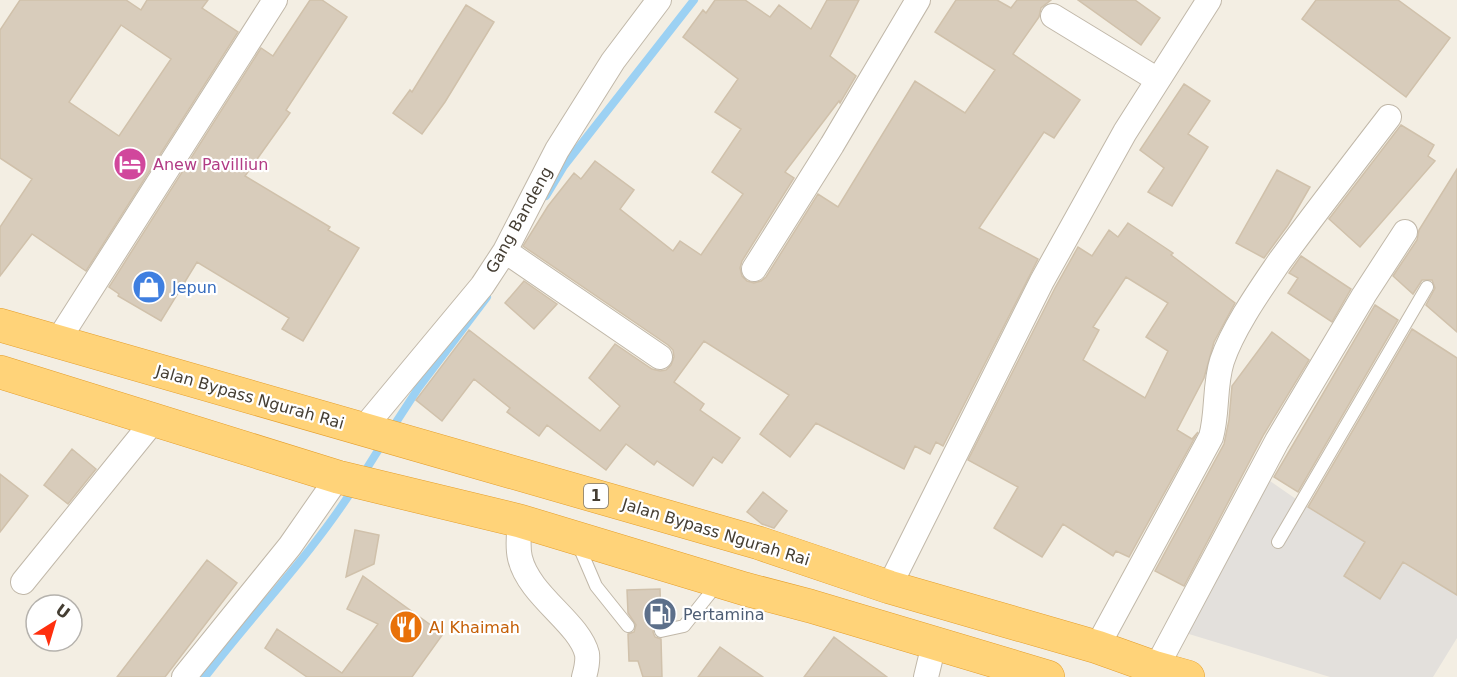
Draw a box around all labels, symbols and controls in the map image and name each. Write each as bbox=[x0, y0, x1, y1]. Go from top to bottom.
hotel icon: Anew Pavilliun bbox=[112, 146, 148, 182]
place label: Anew Pavilliun bbox=[153, 155, 268, 174]
street label: Gang Bandeng bbox=[482, 163, 556, 277]
shop icon: Jepun bbox=[131, 269, 167, 305]
place label: Jepun bbox=[171, 278, 217, 297]
street label: Jalan Bypass Ngurah Rai bbox=[153, 361, 346, 433]
road number: 1 bbox=[584, 484, 608, 508]
street label: Jalan Bypass Ngurah Rai bbox=[619, 494, 812, 570]
north arrow bbox=[24, 593, 84, 653]
fuel station icon: Pertamina bbox=[642, 596, 678, 632]
text: U bbox=[52, 600, 74, 623]
place label: Pertamina bbox=[683, 605, 765, 624]
restaurant icon: Al Khaimah bbox=[388, 609, 424, 645]
place label: Al Khaimah bbox=[429, 618, 520, 637]

